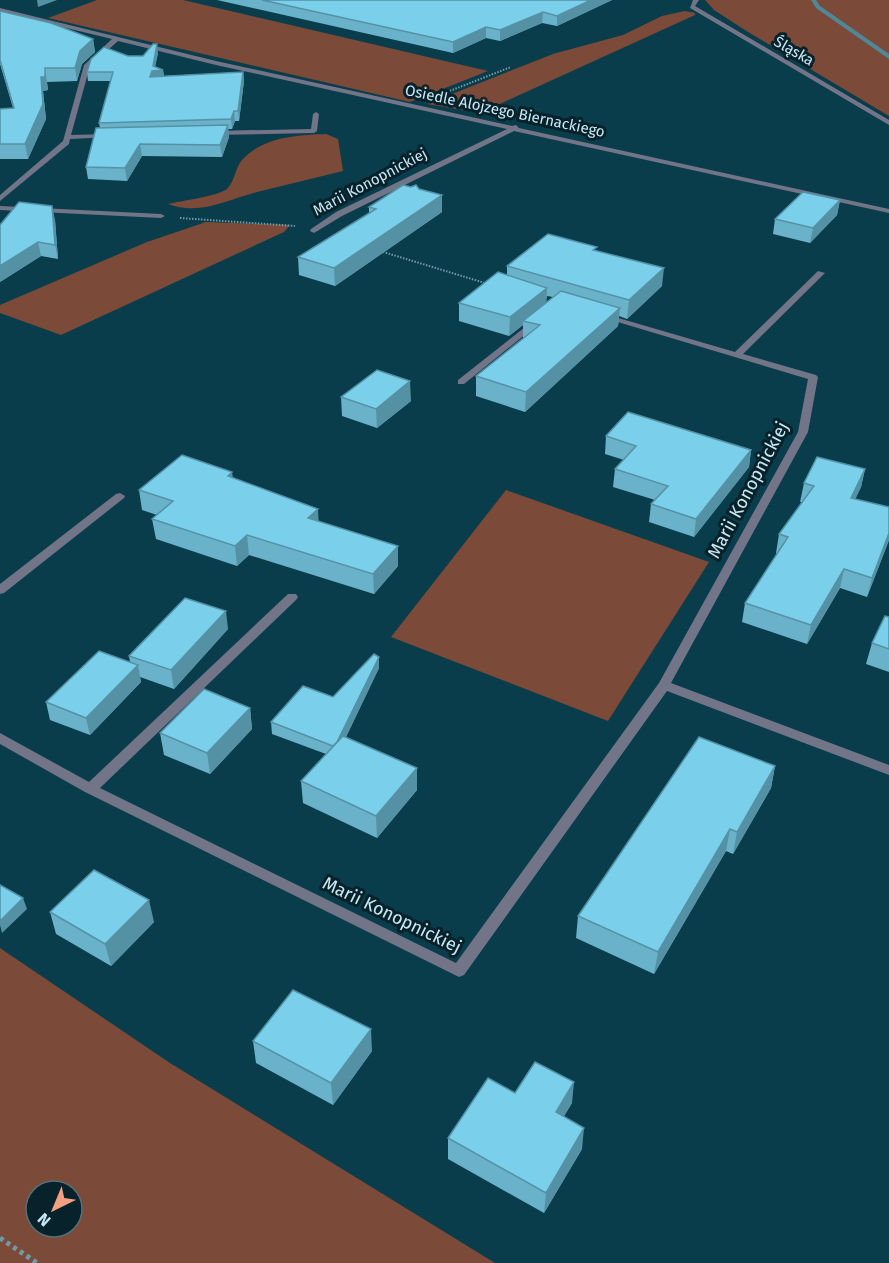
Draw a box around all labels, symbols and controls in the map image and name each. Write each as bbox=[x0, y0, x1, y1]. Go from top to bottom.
street label: Śląska bbox=[771, 32, 817, 70]
street label: Osiedle Alojzego Biernackiego bbox=[403, 81, 607, 141]
street label: Marii Konopnickiej bbox=[310, 144, 430, 220]
street label: Marii Konopnickiej bbox=[703, 418, 793, 562]
street label: Marii Konopnickiej bbox=[319, 872, 465, 958]
north arrow bbox=[24, 1179, 84, 1239]
text: N bbox=[34, 1209, 54, 1230]

